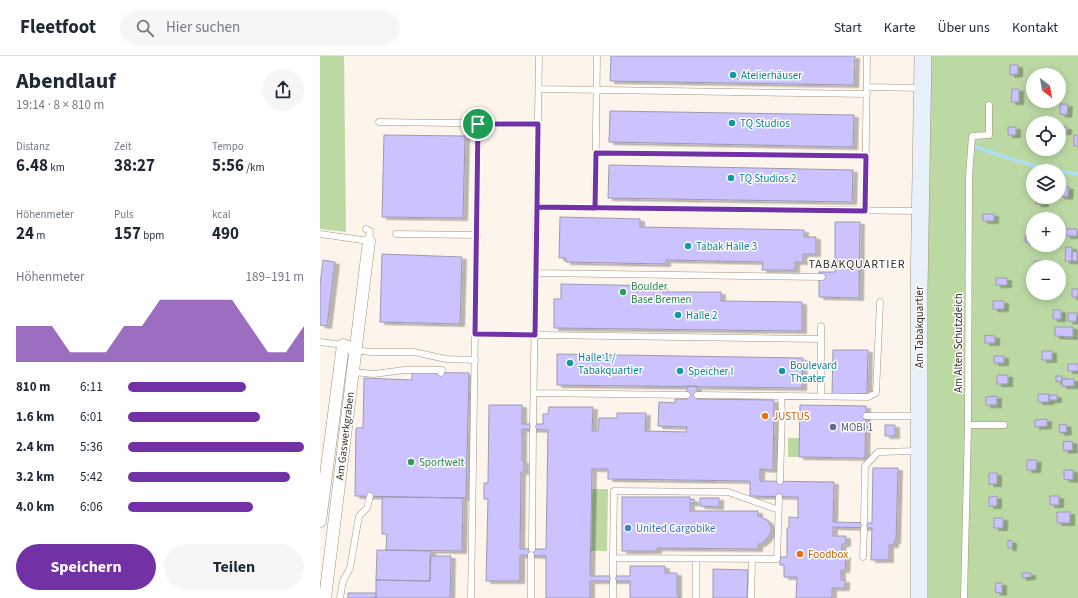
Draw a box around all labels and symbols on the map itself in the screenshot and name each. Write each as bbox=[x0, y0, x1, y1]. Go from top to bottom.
place label: Atelierhäuser bbox=[741, 68, 802, 83]
north arrow bbox=[1026, 68, 1066, 108]
marker: Atelierhäuser bbox=[728, 70, 738, 80]
pin bbox=[461, 107, 495, 141]
place label: TQ Studios bbox=[740, 116, 790, 131]
marker: TQ Studios bbox=[727, 118, 737, 128]
place label: TQ Studios 2 bbox=[739, 171, 796, 186]
marker: TQ Studios 2 bbox=[726, 173, 736, 183]
place label: Tabak Halle 3 bbox=[696, 239, 757, 254]
marker: Tabak Halle 3 bbox=[683, 241, 693, 251]
district label: TABAKQUARTIER bbox=[808, 256, 906, 273]
place label: Boulder Base Bremen bbox=[631, 279, 692, 307]
street label: Am Tabakquartier bbox=[912, 286, 927, 368]
marker: Boulder Base Bremen bbox=[618, 287, 628, 297]
street label: Am Alten Schutzdeich bbox=[951, 293, 966, 393]
place label: Halle 2 bbox=[686, 308, 717, 323]
marker: Halle 2 bbox=[673, 310, 683, 320]
place label: Halle 1 / Tabakquartier bbox=[578, 350, 643, 378]
marker: Halle 1 / Tabakquartier bbox=[565, 358, 575, 368]
place label: Boulevard Theater bbox=[790, 358, 837, 386]
place label: Speicher I bbox=[688, 364, 734, 379]
marker: Speicher I bbox=[675, 366, 685, 376]
marker: Boulevard Theater bbox=[777, 366, 787, 376]
street label: Am Gaswerkgraben bbox=[332, 391, 358, 481]
place label: JUSTUS bbox=[773, 409, 810, 424]
marker: JUSTUS bbox=[760, 411, 770, 421]
place label: MOBI 1 bbox=[841, 420, 873, 435]
marker: MOBI 1 bbox=[828, 422, 838, 432]
place label: Sportwelt bbox=[419, 455, 465, 470]
marker: Sportwelt bbox=[406, 457, 416, 467]
place label: United Cargobike bbox=[636, 521, 716, 536]
marker: United Cargobike bbox=[623, 523, 633, 533]
place label: Foodbox bbox=[808, 547, 848, 562]
marker: Foodbox bbox=[795, 549, 805, 559]

